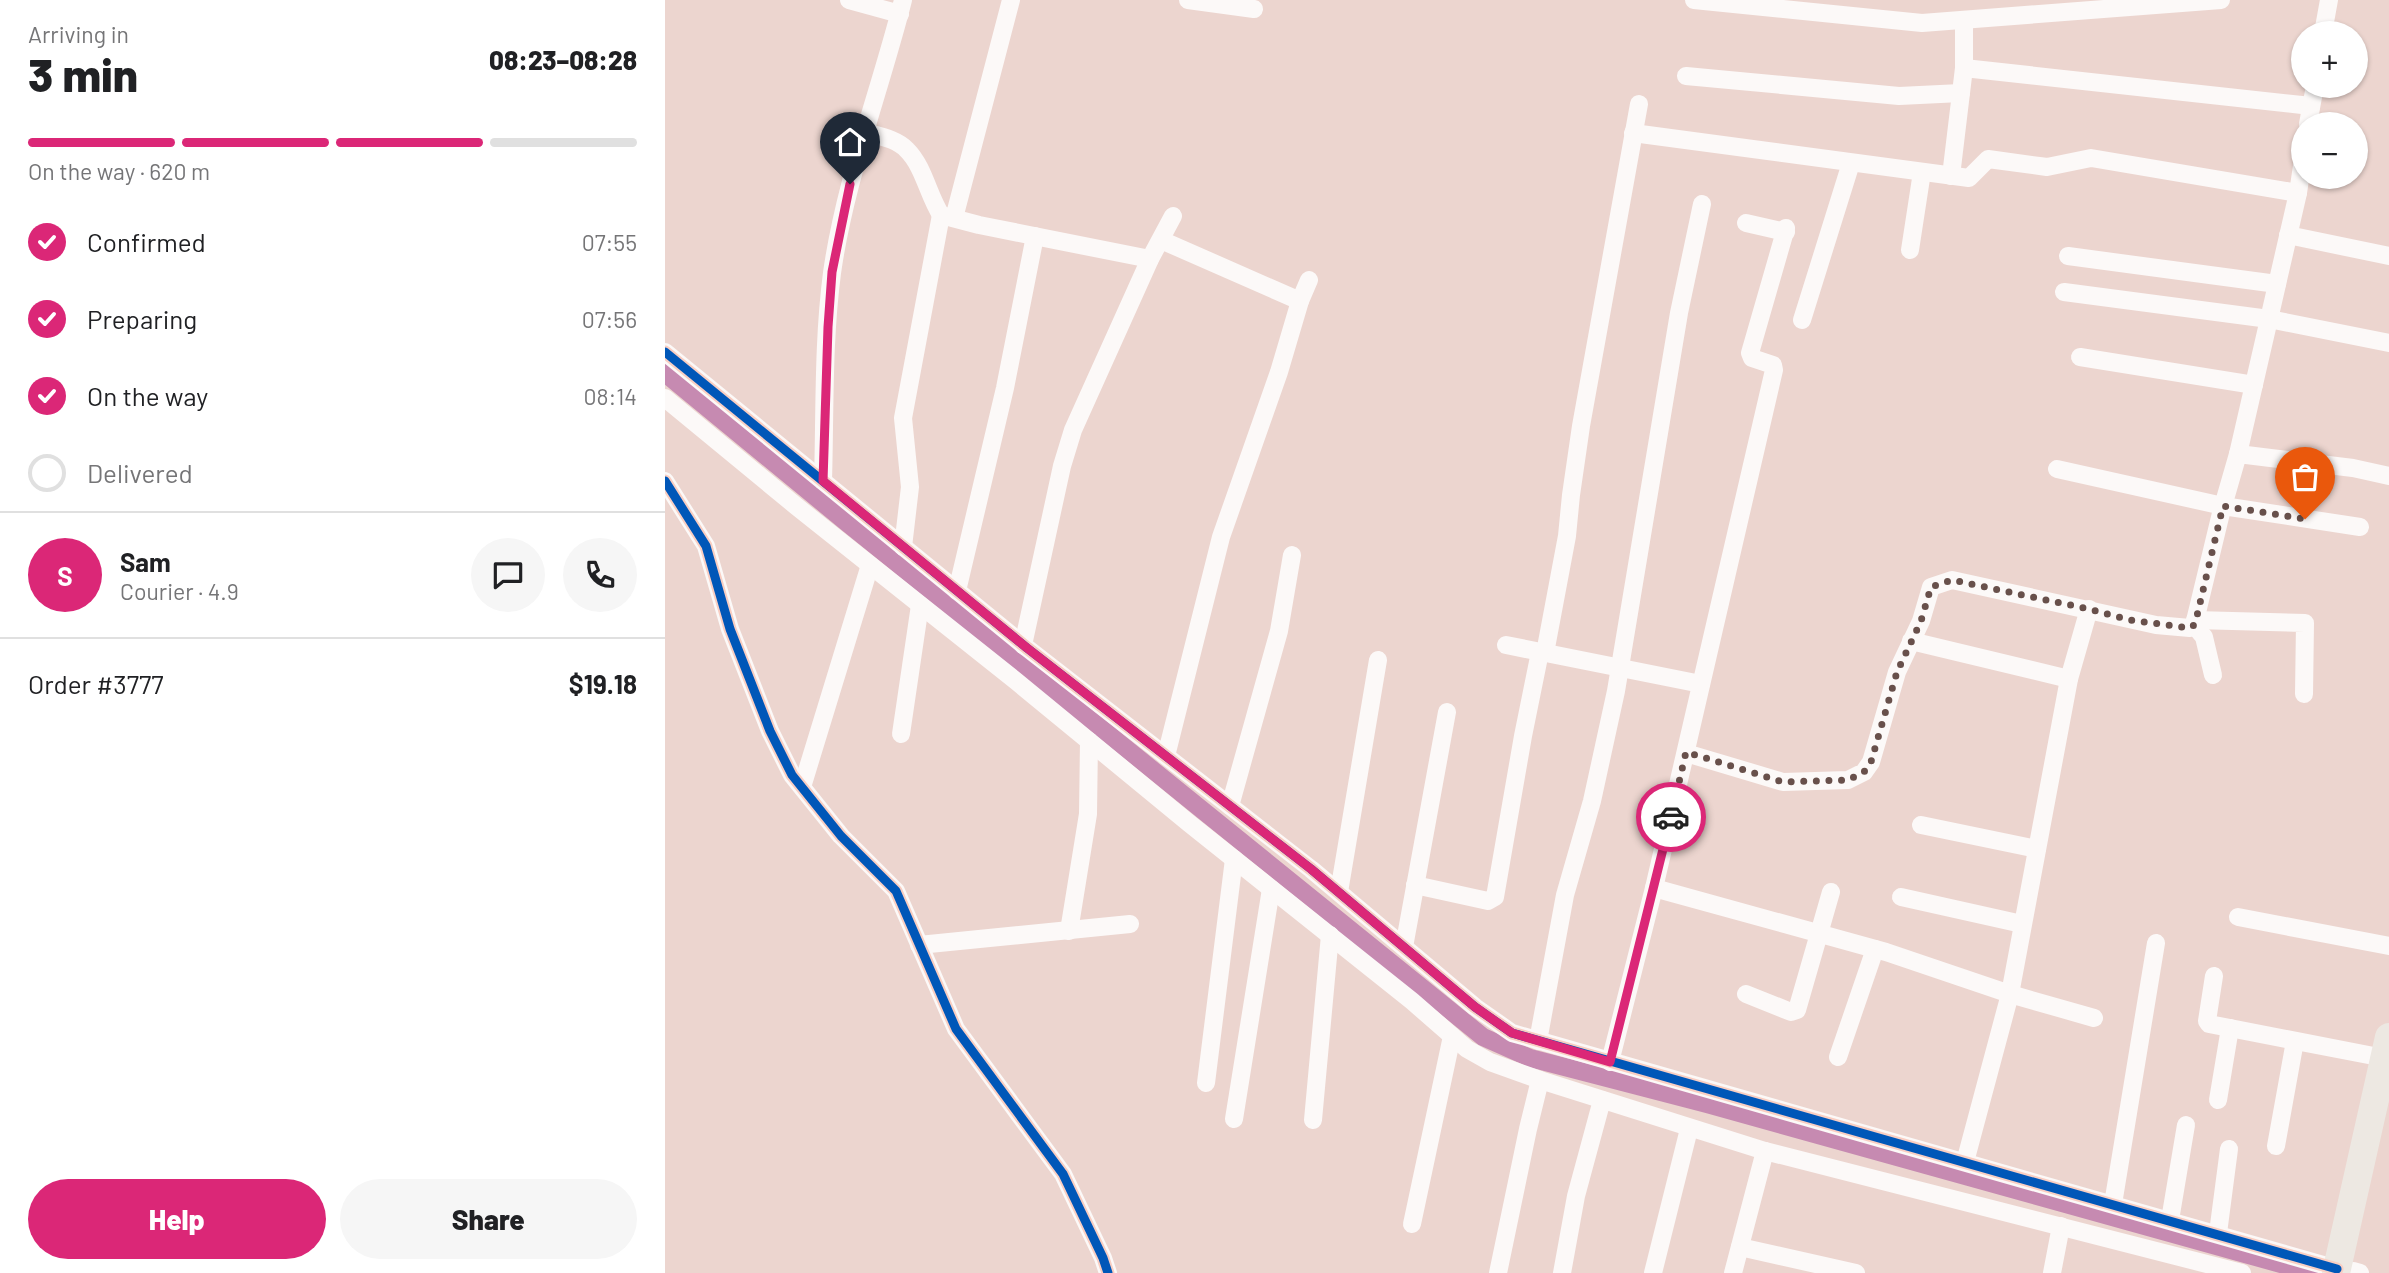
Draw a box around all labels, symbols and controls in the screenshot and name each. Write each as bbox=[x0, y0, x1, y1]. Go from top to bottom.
text: Arriving in bbox=[28, 20, 129, 48]
map controls bbox=[2291, 21, 2368, 189]
button: + bbox=[2291, 21, 2368, 98]
text: 08:23–08:28 bbox=[489, 44, 637, 75]
text: 3 min bbox=[28, 46, 138, 101]
pin bbox=[820, 112, 880, 184]
button: − bbox=[2291, 112, 2368, 189]
icon: home bbox=[831, 123, 869, 161]
text: On the way · 620 m bbox=[28, 157, 210, 185]
icon: check bbox=[28, 223, 66, 261]
text: Confirmed bbox=[87, 226, 206, 257]
text: 07:55 bbox=[582, 228, 637, 256]
icon: check bbox=[28, 300, 66, 338]
text: Preparing bbox=[87, 303, 197, 334]
text: 07:56 bbox=[582, 305, 637, 333]
icon: check bbox=[28, 377, 66, 415]
text: On the way bbox=[87, 380, 208, 411]
text: 08:14 bbox=[584, 382, 637, 410]
pin bbox=[2275, 447, 2335, 519]
text: Delivered bbox=[87, 457, 193, 488]
icon: bag bbox=[2286, 458, 2324, 496]
button: chat bbox=[471, 538, 545, 612]
button: phone bbox=[563, 538, 637, 612]
text: Sam bbox=[120, 546, 171, 577]
text: S bbox=[57, 560, 73, 591]
text: Courier · 4.9 bbox=[120, 577, 239, 605]
text: Order #3777 bbox=[28, 668, 164, 699]
text: $19.18 bbox=[569, 668, 637, 699]
courier bbox=[1636, 782, 1706, 852]
icon: car bbox=[1652, 798, 1690, 836]
button: Help bbox=[28, 1179, 326, 1259]
button: Share bbox=[340, 1179, 637, 1259]

